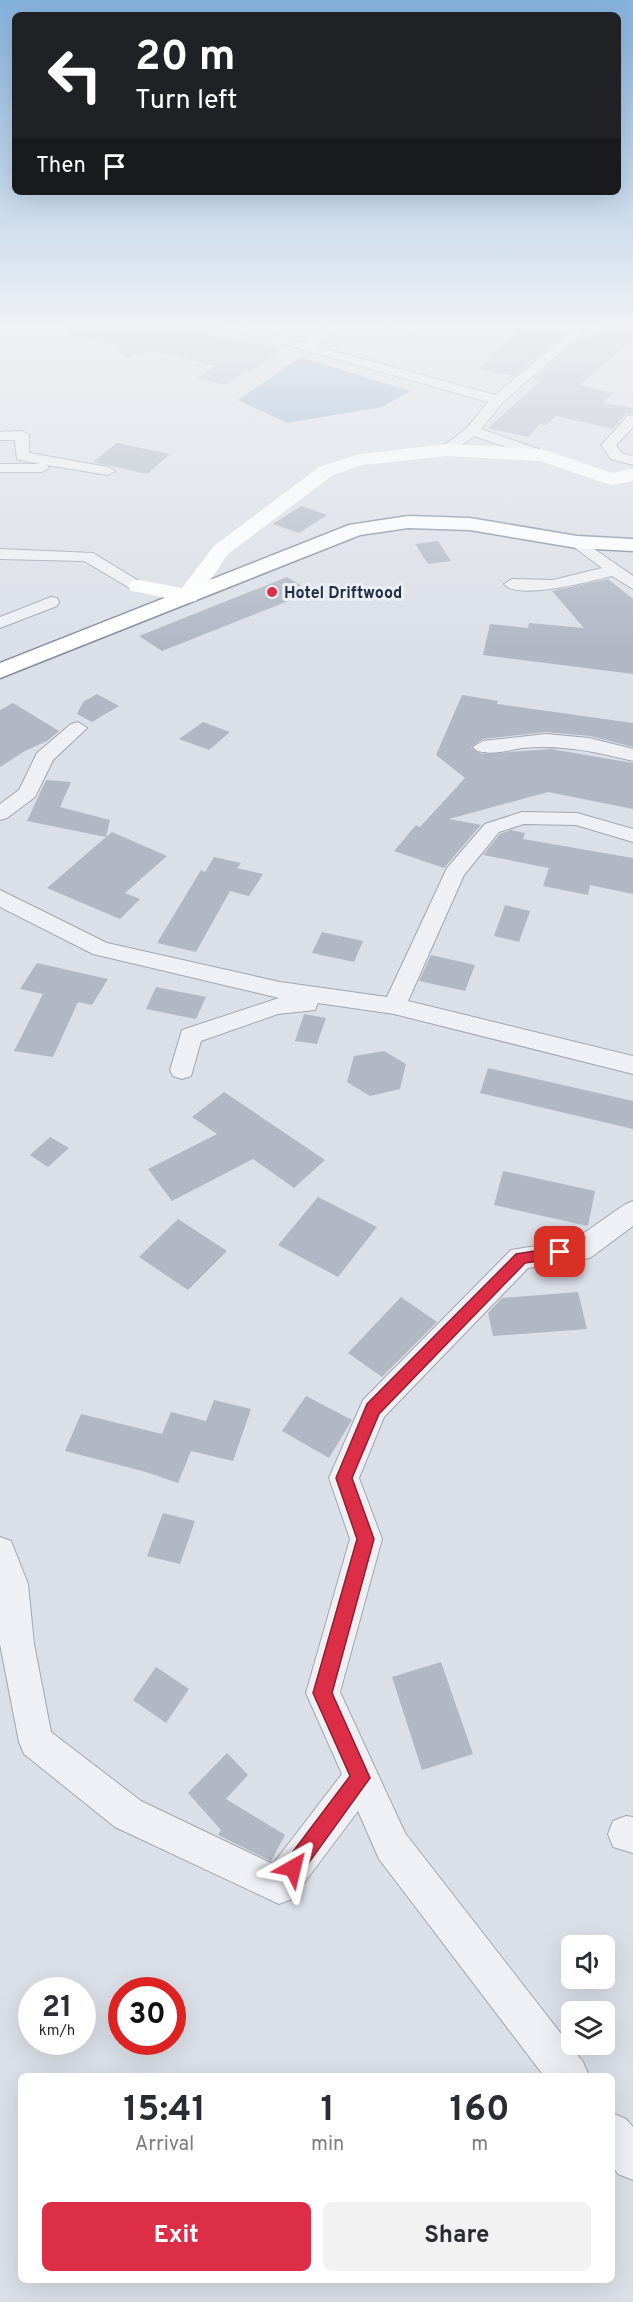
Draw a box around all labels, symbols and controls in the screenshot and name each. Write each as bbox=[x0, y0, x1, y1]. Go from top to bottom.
text: 20 m bbox=[135, 32, 236, 85]
icon: left bbox=[36, 36, 114, 114]
text: Turn left bbox=[135, 84, 237, 118]
icon: arrive bbox=[98, 150, 131, 183]
text: Then bbox=[36, 153, 86, 180]
place label: Hotel Driftwood bbox=[284, 584, 402, 604]
marker: Hotel Driftwood bbox=[265, 585, 279, 599]
pin bbox=[534, 1226, 585, 1277]
icon: arrive bbox=[543, 1235, 576, 1268]
position arrow bbox=[261, 1836, 325, 1900]
map controls bbox=[561, 1935, 615, 2055]
button: sound bbox=[561, 1935, 615, 1989]
speed limit sign: 30 bbox=[108, 1977, 186, 2055]
text: 21 bbox=[42, 1990, 72, 2027]
button: layers bbox=[561, 2001, 615, 2055]
text: km/h bbox=[39, 2022, 75, 2041]
text: 15:41 bbox=[123, 2088, 206, 2134]
text: 1 bbox=[321, 2088, 335, 2134]
text: 160 bbox=[450, 2088, 510, 2134]
text: Arrival bbox=[135, 2132, 194, 2158]
text: min bbox=[311, 2132, 344, 2158]
text: m bbox=[471, 2132, 488, 2158]
button: Exit bbox=[42, 2202, 311, 2271]
button: Share bbox=[323, 2202, 591, 2271]

